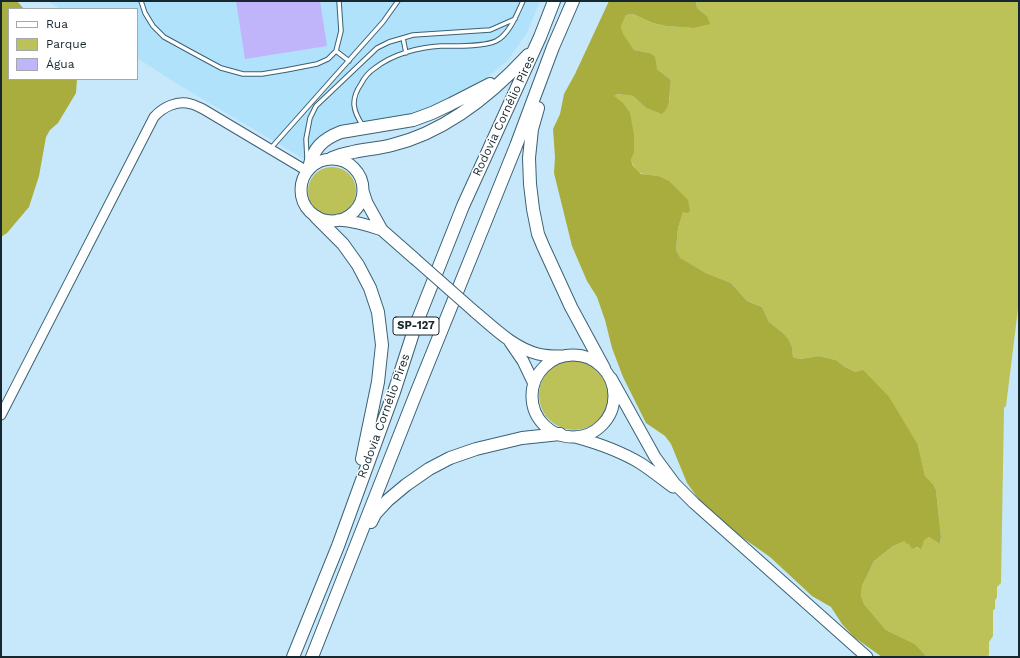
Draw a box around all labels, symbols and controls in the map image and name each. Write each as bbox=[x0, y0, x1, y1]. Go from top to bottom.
legend bbox=[8, 8, 138, 80]
text: Rua bbox=[46, 17, 68, 31]
text: Parque bbox=[46, 37, 87, 51]
street label: Rodovia Cornélio Pires bbox=[470, 53, 538, 179]
text: Água bbox=[46, 57, 75, 71]
road number: SP-127 bbox=[393, 317, 439, 335]
street label: Rodovia Cornélio Pires bbox=[355, 352, 413, 480]

